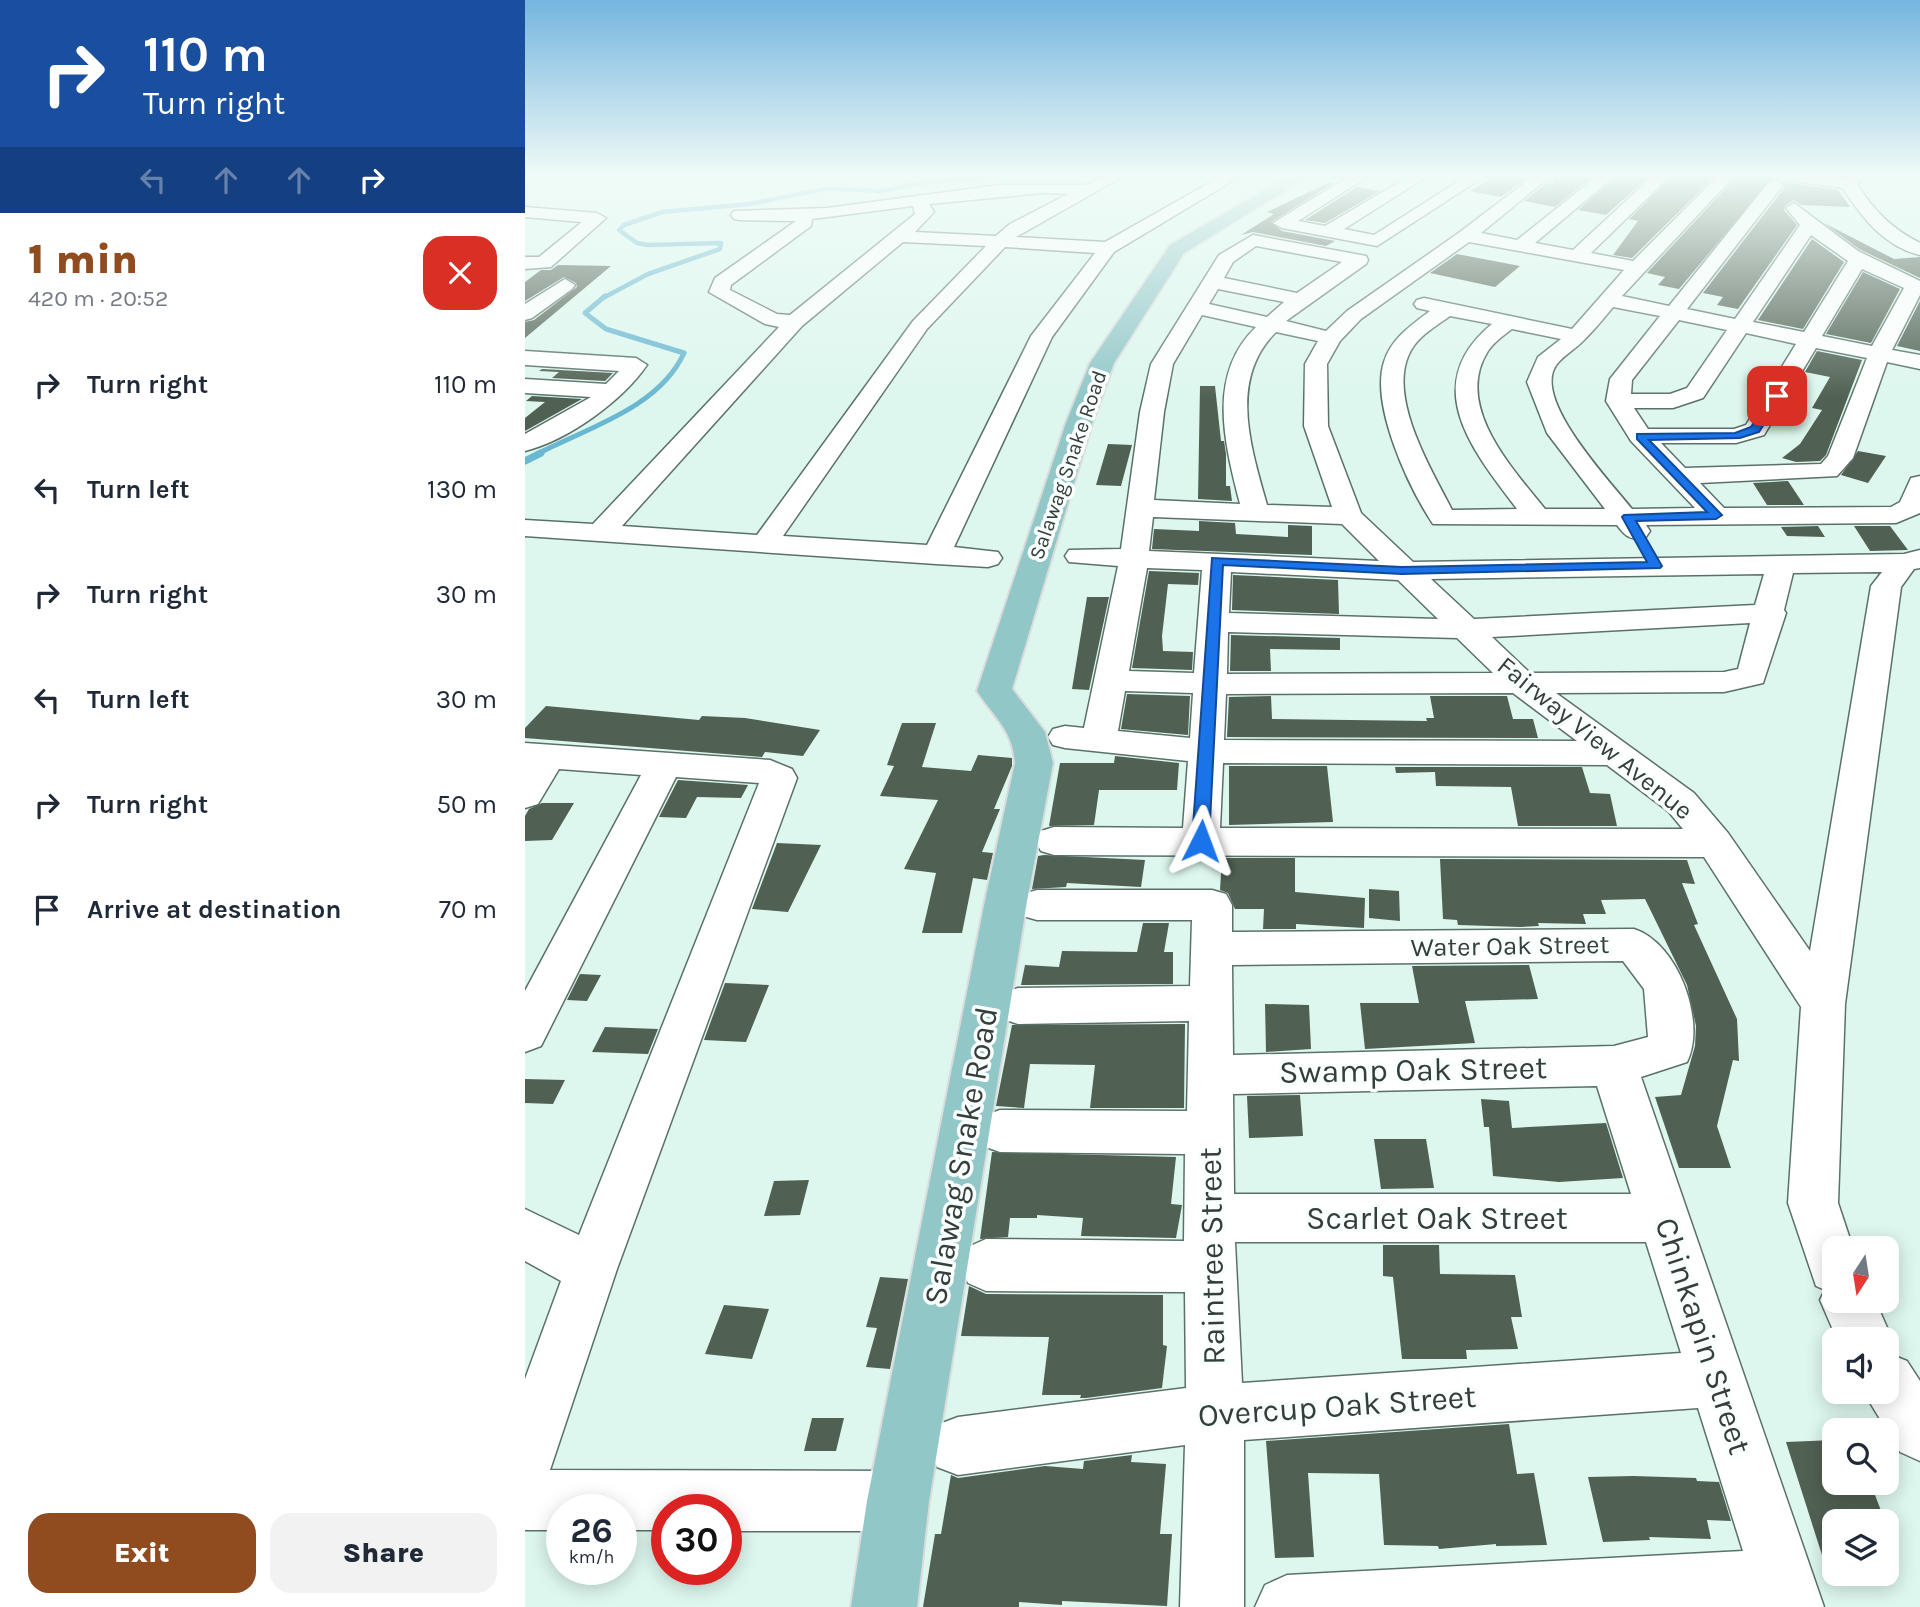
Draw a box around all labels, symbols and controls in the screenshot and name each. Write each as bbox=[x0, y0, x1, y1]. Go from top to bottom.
text: 110 m bbox=[143, 26, 268, 83]
icon: right bbox=[28, 28, 119, 119]
text: Turn right bbox=[143, 85, 285, 122]
icon: left bbox=[134, 161, 172, 199]
icon: ahead bbox=[207, 161, 245, 199]
icon: ahead bbox=[280, 161, 318, 199]
icon: right bbox=[353, 161, 391, 199]
text: 1 min bbox=[28, 234, 138, 284]
button: close bbox=[423, 236, 497, 310]
text: 420 m · 20:52 bbox=[28, 285, 168, 312]
icon: right bbox=[28, 366, 66, 404]
pin bbox=[1747, 366, 1807, 426]
street label: Salawag Snake Road bbox=[1024, 367, 1112, 563]
text: Turn right bbox=[87, 369, 208, 400]
text: 110 m bbox=[434, 369, 497, 400]
icon: arrive bbox=[1758, 377, 1796, 415]
icon: left bbox=[28, 471, 66, 509]
text: Turn left bbox=[87, 474, 189, 505]
text: 130 m bbox=[427, 474, 497, 505]
icon: right bbox=[28, 576, 66, 614]
text: Turn right bbox=[87, 579, 208, 610]
text: 30 m bbox=[436, 579, 497, 610]
street label: Fairway View Avenue bbox=[1491, 650, 1699, 826]
icon: left bbox=[28, 681, 66, 719]
text: Turn left bbox=[87, 684, 189, 715]
text: 30 m bbox=[436, 684, 497, 715]
icon: right bbox=[28, 786, 66, 824]
text: Turn right bbox=[87, 789, 208, 820]
text: 50 m bbox=[436, 789, 497, 820]
position arrow bbox=[1164, 804, 1238, 878]
icon: arrive bbox=[28, 891, 66, 929]
text: Arrive at destination bbox=[87, 894, 341, 925]
text: 70 m bbox=[439, 894, 497, 925]
street label: Water Oak Street bbox=[1410, 929, 1610, 963]
street label: Salawag Snake Road bbox=[917, 1004, 1005, 1308]
street label: Swamp Oak Street bbox=[1279, 1049, 1547, 1091]
street label: Raintree Street bbox=[1192, 1147, 1232, 1365]
street label: Scarlet Oak Street bbox=[1306, 1200, 1568, 1237]
street label: Chinkapin Street bbox=[1647, 1213, 1759, 1459]
north arrow bbox=[1822, 1236, 1899, 1312]
map controls bbox=[1822, 1236, 1899, 1586]
button: sound bbox=[1822, 1327, 1899, 1404]
street label: Overcup Oak Street bbox=[1197, 1378, 1477, 1434]
button: search bbox=[1822, 1418, 1899, 1495]
speed limit sign: 30 bbox=[651, 1494, 742, 1585]
button: layers bbox=[1822, 1509, 1899, 1586]
text: 26 bbox=[570, 1510, 613, 1551]
button: Exit bbox=[28, 1513, 256, 1593]
button: Share bbox=[270, 1513, 497, 1593]
text: km/h bbox=[569, 1546, 614, 1568]

